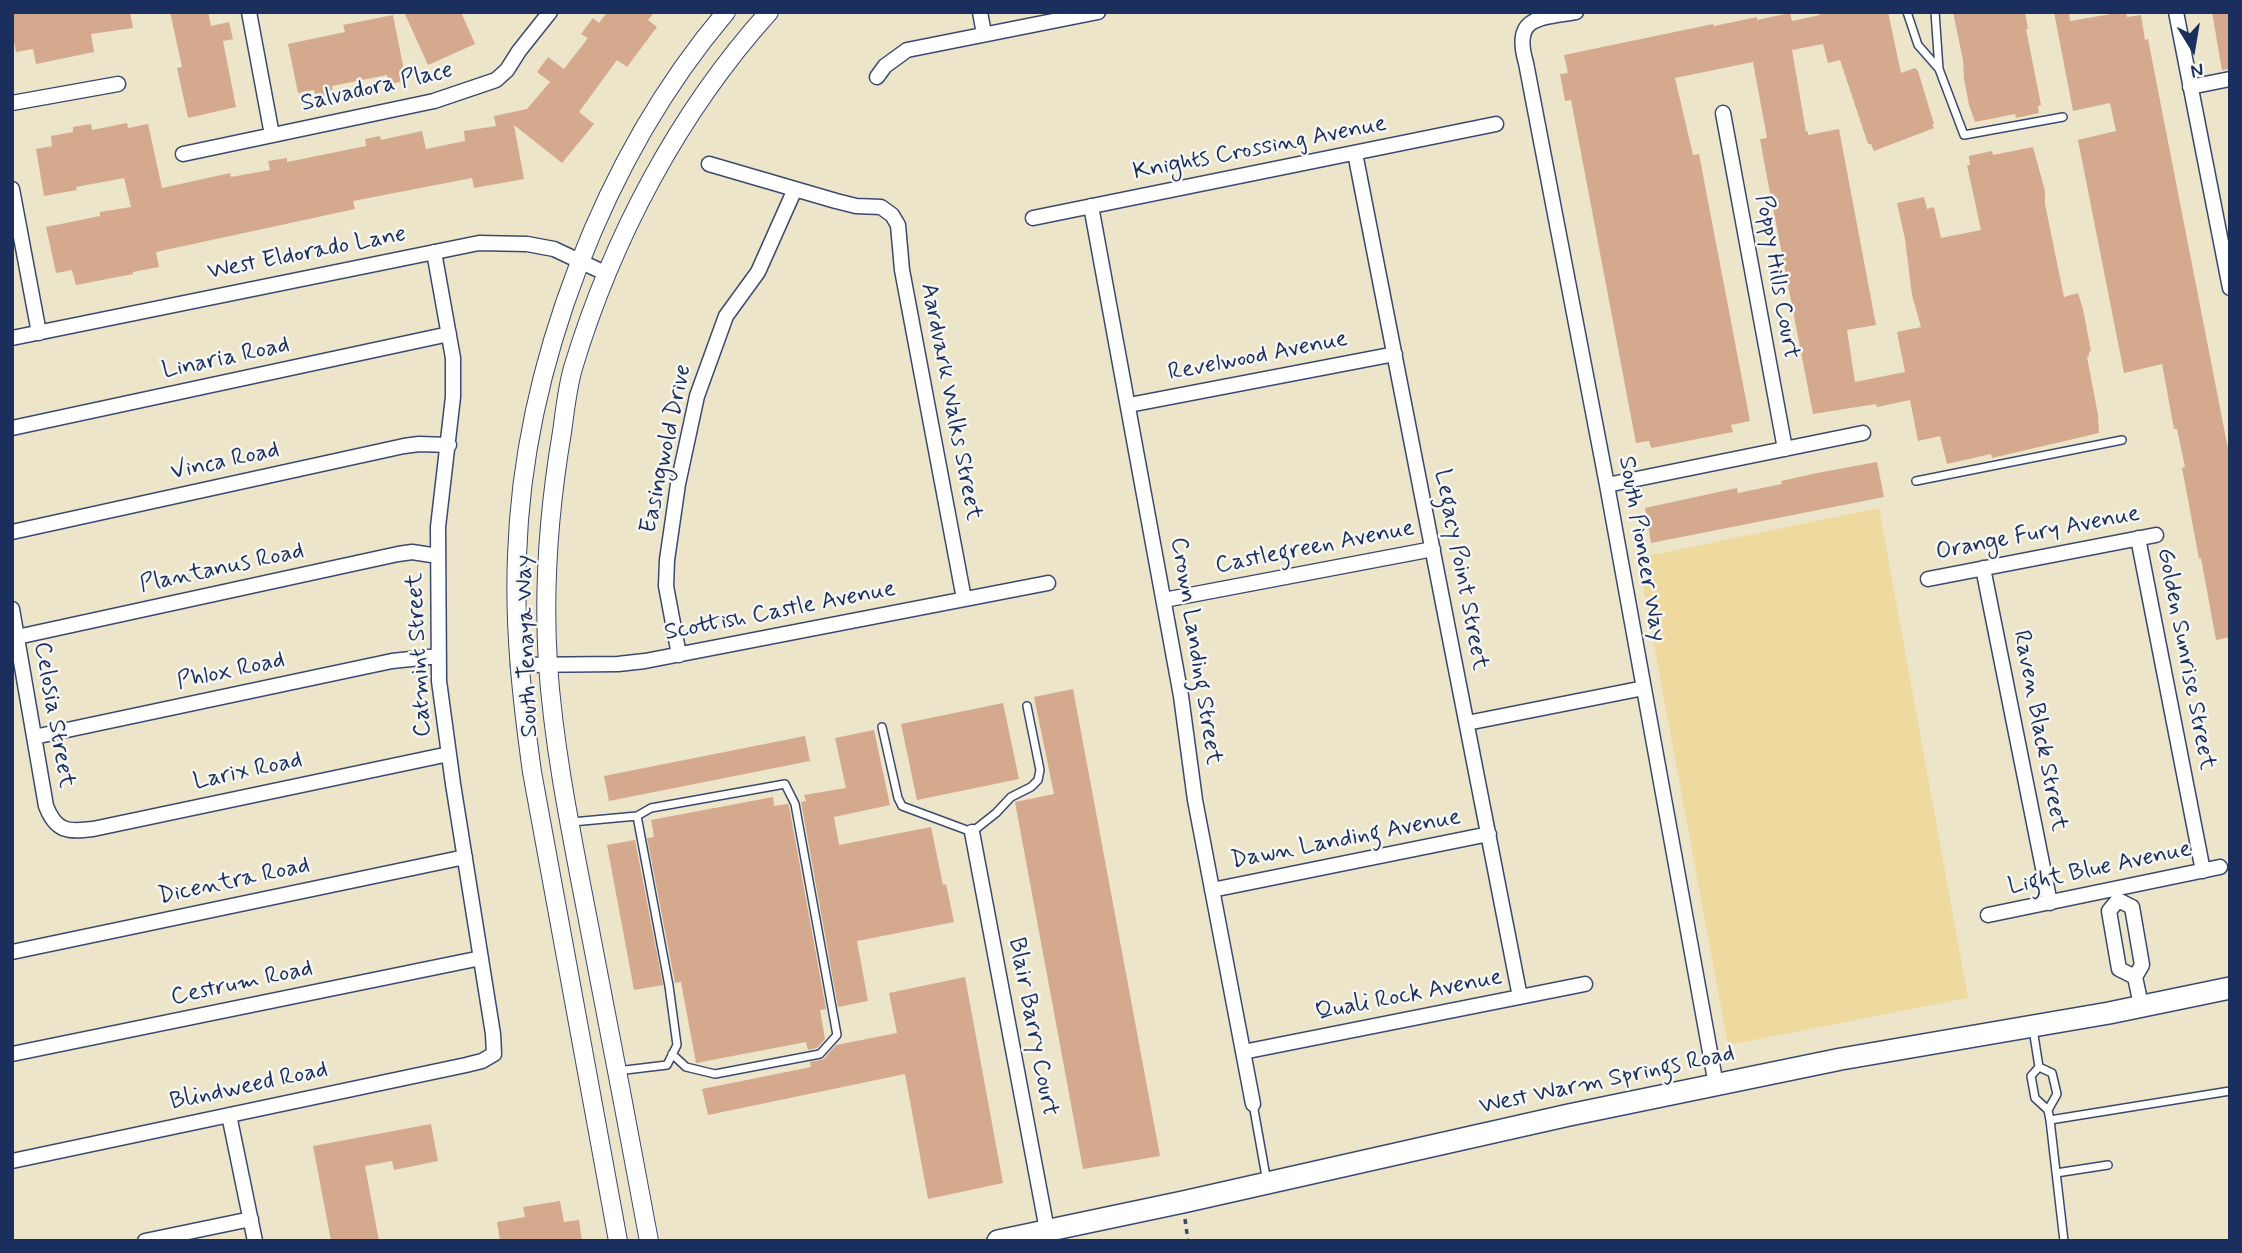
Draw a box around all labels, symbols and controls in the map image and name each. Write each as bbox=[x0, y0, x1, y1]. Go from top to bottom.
north arrow bbox=[2158, 14, 2228, 84]
street label: Salvadora Place bbox=[298, 57, 456, 119]
text: N bbox=[2189, 57, 2206, 84]
street label: Knights Crossing Avenue bbox=[1131, 110, 1389, 188]
street label: Poppy Hills Court bbox=[1747, 193, 1805, 361]
street label: West Eldorado Lane bbox=[205, 221, 409, 287]
street label: Aardvark Walks Street bbox=[913, 281, 987, 523]
street label: Revelwood Avenue bbox=[1166, 325, 1350, 389]
street label: Linaria Road bbox=[160, 331, 292, 387]
street label: Easingwold Drive bbox=[635, 362, 699, 536]
street label: Vinca Road bbox=[168, 436, 282, 488]
street label: South Pioneer Way bbox=[1611, 454, 1671, 644]
street label: Legacy Point Street bbox=[1426, 467, 1494, 673]
street label: Orange Fury Avenue bbox=[1934, 500, 2142, 568]
street label: Castlegreen Avenue bbox=[1213, 515, 1417, 581]
street label: Crown Landing Street bbox=[1163, 535, 1227, 767]
street label: Plantanus Road bbox=[137, 538, 307, 600]
street label: Golden Sunrise Street bbox=[2149, 545, 2221, 773]
street label: South Tenaya Way bbox=[510, 554, 546, 738]
street label: Catmint Street bbox=[401, 572, 439, 738]
street label: Scottish Castle Avenue bbox=[662, 575, 898, 649]
street label: Raven Black Street bbox=[2005, 628, 2073, 834]
street label: Celosia Street bbox=[26, 640, 80, 790]
street label: Phlox Road bbox=[174, 647, 288, 697]
street label: Larix Road bbox=[191, 746, 305, 798]
street label: Dawn Landing Avenue bbox=[1229, 804, 1463, 876]
street label: Light Blue Avenue bbox=[2006, 836, 2194, 902]
street label: Dicentra Road bbox=[156, 852, 312, 912]
street label: Blair Barry Court bbox=[1001, 935, 1063, 1119]
street label: Cestrum Road bbox=[169, 955, 315, 1013]
street label: Quali Rock Avenue bbox=[1313, 964, 1505, 1028]
street label: West Warm Springs Road bbox=[1477, 1040, 1737, 1122]
street label: Blindweed Road bbox=[168, 1056, 330, 1118]

